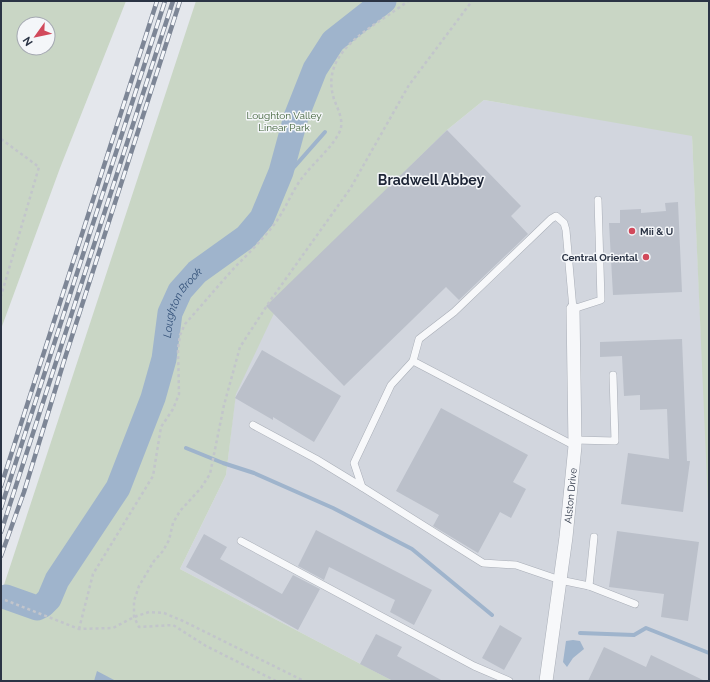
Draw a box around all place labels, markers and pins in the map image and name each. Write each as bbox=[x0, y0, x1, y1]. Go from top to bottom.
marker: Mii & U bbox=[627, 226, 637, 236]
place label: Mii & U bbox=[640, 226, 673, 237]
place label: Central Oriental bbox=[562, 252, 639, 263]
marker: Central Oriental bbox=[641, 252, 651, 262]

